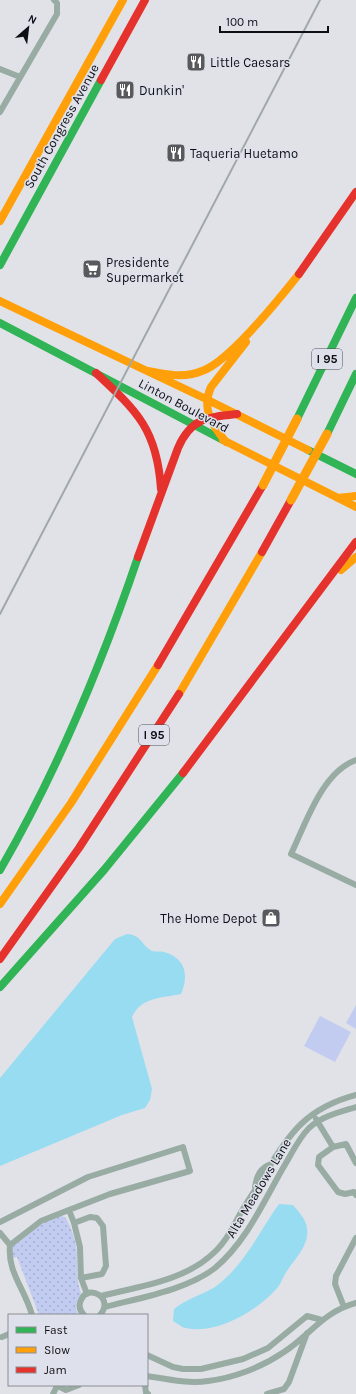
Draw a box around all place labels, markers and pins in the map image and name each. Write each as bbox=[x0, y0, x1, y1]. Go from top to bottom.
restaurant icon: Little Caesars bbox=[185, 51, 207, 73]
place label: Little Caesars bbox=[210, 55, 291, 70]
restaurant icon: Dunkin' bbox=[114, 79, 136, 101]
place label: Dunkin' bbox=[139, 83, 184, 98]
restaurant icon: Taqueria Huetamo bbox=[165, 142, 187, 164]
place label: Taqueria Huetamo bbox=[190, 146, 298, 162]
place label: Presidente Supermarket bbox=[106, 255, 184, 285]
supermarket icon: Presidente Supermarket bbox=[81, 258, 103, 280]
shop icon: The Home Depot bbox=[260, 907, 282, 929]
place label: The Home Depot bbox=[160, 911, 257, 926]

